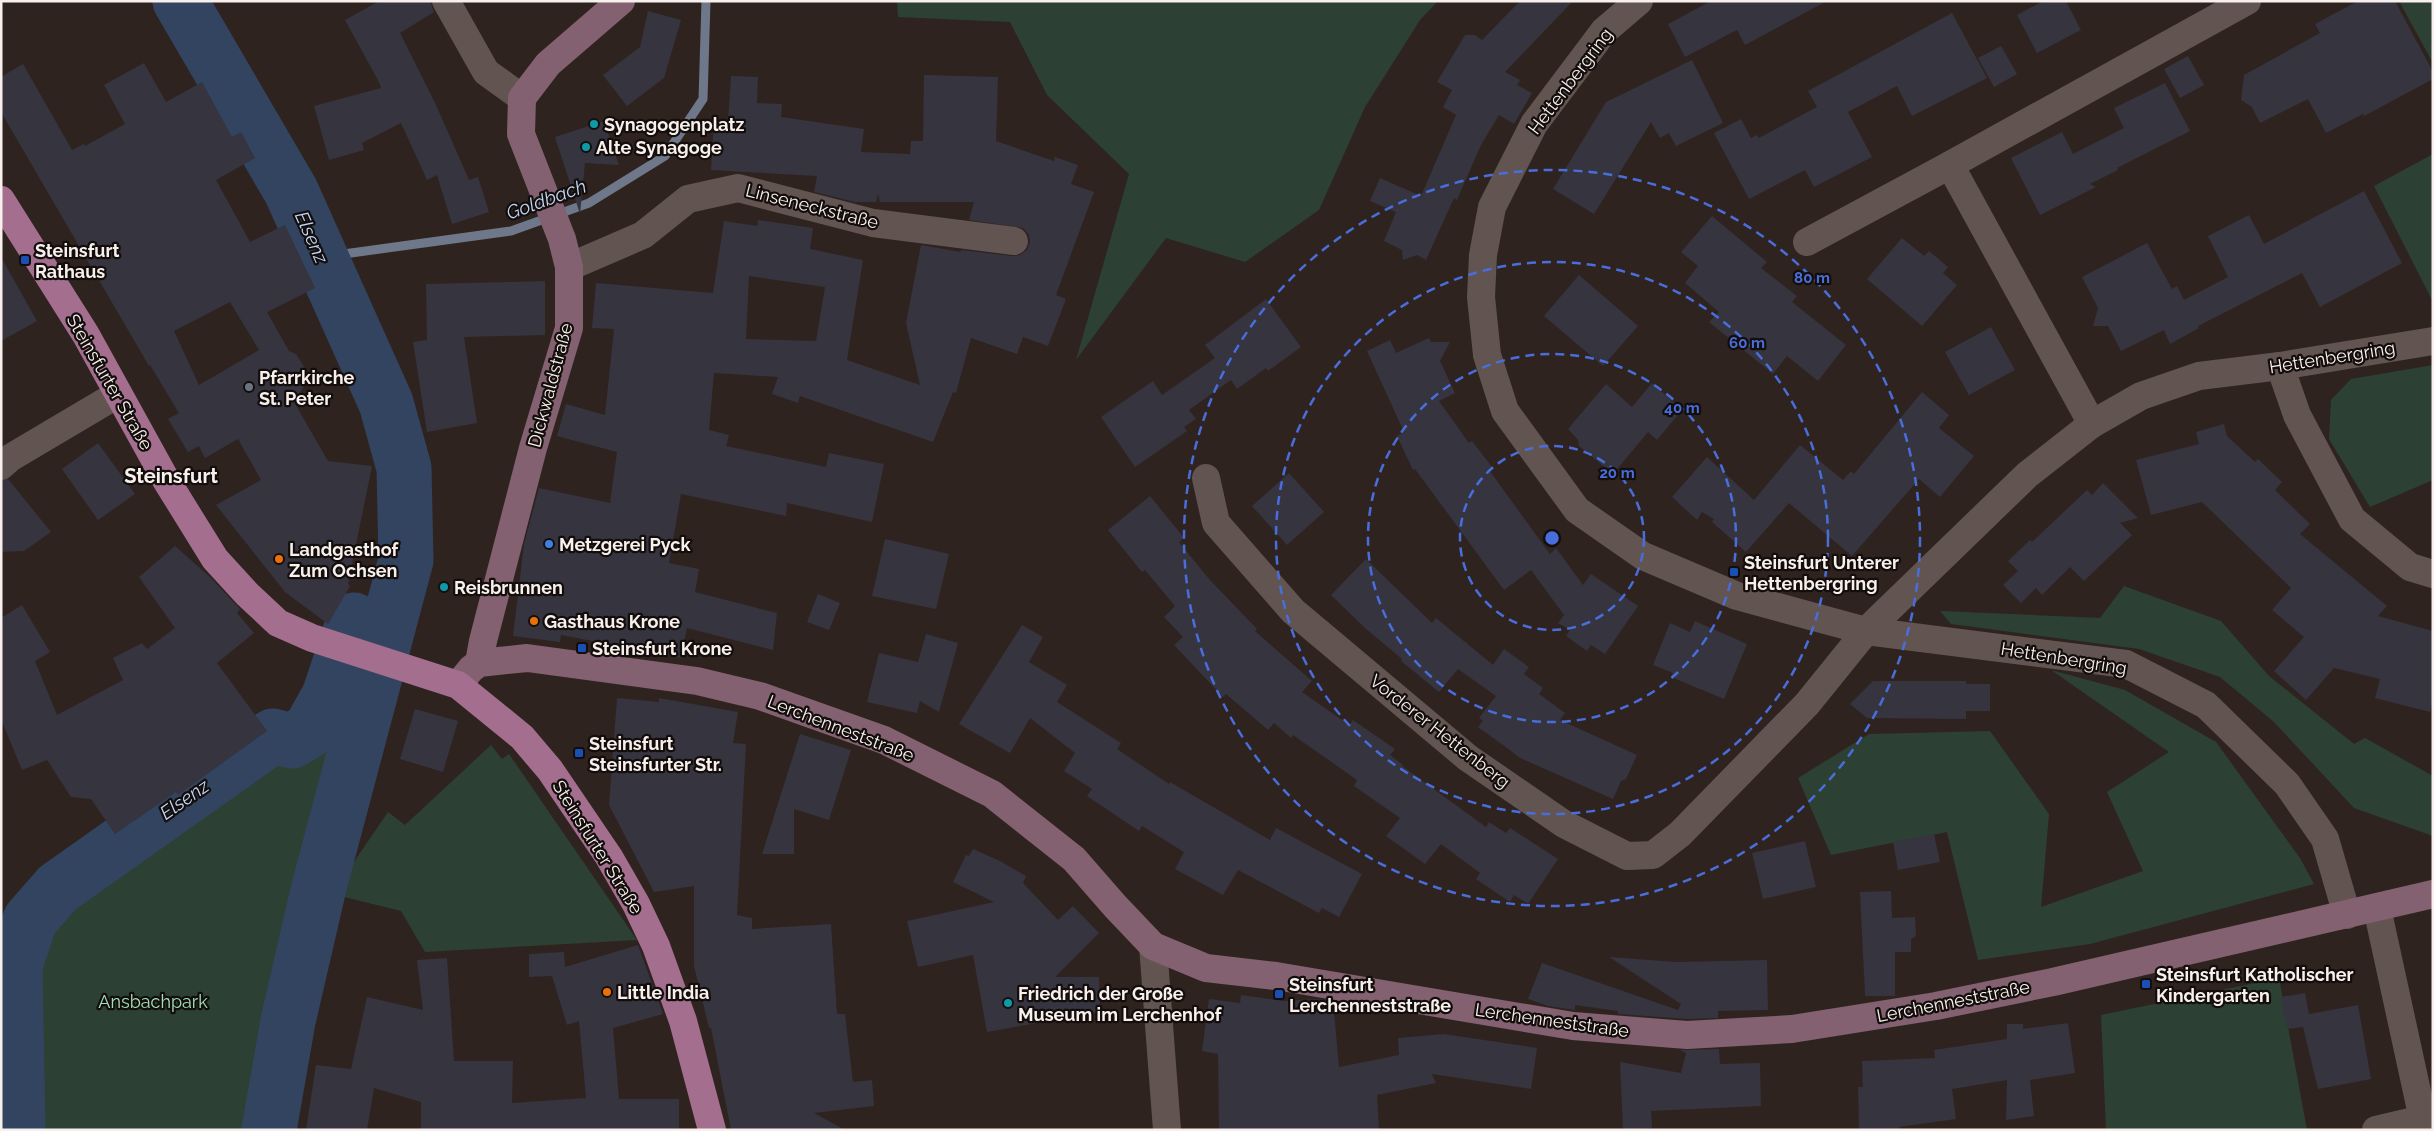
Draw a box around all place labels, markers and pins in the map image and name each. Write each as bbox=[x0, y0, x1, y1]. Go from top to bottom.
place label: Synagogenplatz bbox=[604, 114, 744, 135]
marker: Synagogenplatz bbox=[588, 118, 600, 130]
place label: Alte Synagoge bbox=[596, 137, 722, 158]
marker: Alte Synagoge bbox=[580, 141, 592, 153]
place label: Steinsfurt Rathaus bbox=[35, 240, 119, 282]
marker: Steinsfurt Rathaus bbox=[19, 254, 31, 266]
place label: Pfarrkirche St. Peter bbox=[259, 367, 355, 409]
marker: Pfarrkirche St. Peter bbox=[243, 381, 255, 393]
centre of rings bbox=[1543, 529, 1561, 547]
place label: Metzgerei Pyck bbox=[559, 534, 691, 555]
marker: Metzgerei Pyck bbox=[543, 538, 555, 550]
place label: Landgasthof Zum Ochsen bbox=[289, 539, 400, 581]
place label: Steinsfurt Unterer Hettenbergring bbox=[1744, 552, 1899, 594]
marker: Landgasthof Zum Ochsen bbox=[273, 553, 285, 565]
marker: Steinsfurt Unterer Hettenbergring bbox=[1728, 566, 1740, 578]
place label: Reisbrunnen bbox=[454, 577, 563, 598]
marker: Reisbrunnen bbox=[438, 581, 450, 593]
place label: Gasthaus Krone bbox=[544, 611, 680, 632]
marker: Gasthaus Krone bbox=[528, 615, 540, 627]
place label: Steinsfurt Krone bbox=[592, 638, 732, 659]
marker: Steinsfurt Krone bbox=[576, 642, 588, 654]
place label: Steinsfurt Steinsfurter Str. bbox=[589, 733, 722, 775]
marker: Steinsfurt Steinsfurter Str. bbox=[573, 747, 585, 759]
place label: Steinsfurt Katholischer Kindergarten bbox=[2156, 964, 2354, 1006]
place label: Steinsfurt Lerchenneststraße bbox=[1289, 974, 1451, 1016]
marker: Steinsfurt Katholischer Kindergarten bbox=[2140, 978, 2152, 990]
place label: Little India bbox=[617, 982, 709, 1003]
place label: Friedrich der Große Museum im Lerchenhof bbox=[1018, 983, 1223, 1025]
marker: Little India bbox=[601, 986, 613, 998]
marker: Steinsfurt Lerchenneststraße bbox=[1273, 988, 1285, 1000]
marker: Friedrich der Große Museum im Lerchenhof bbox=[1002, 997, 1014, 1009]

